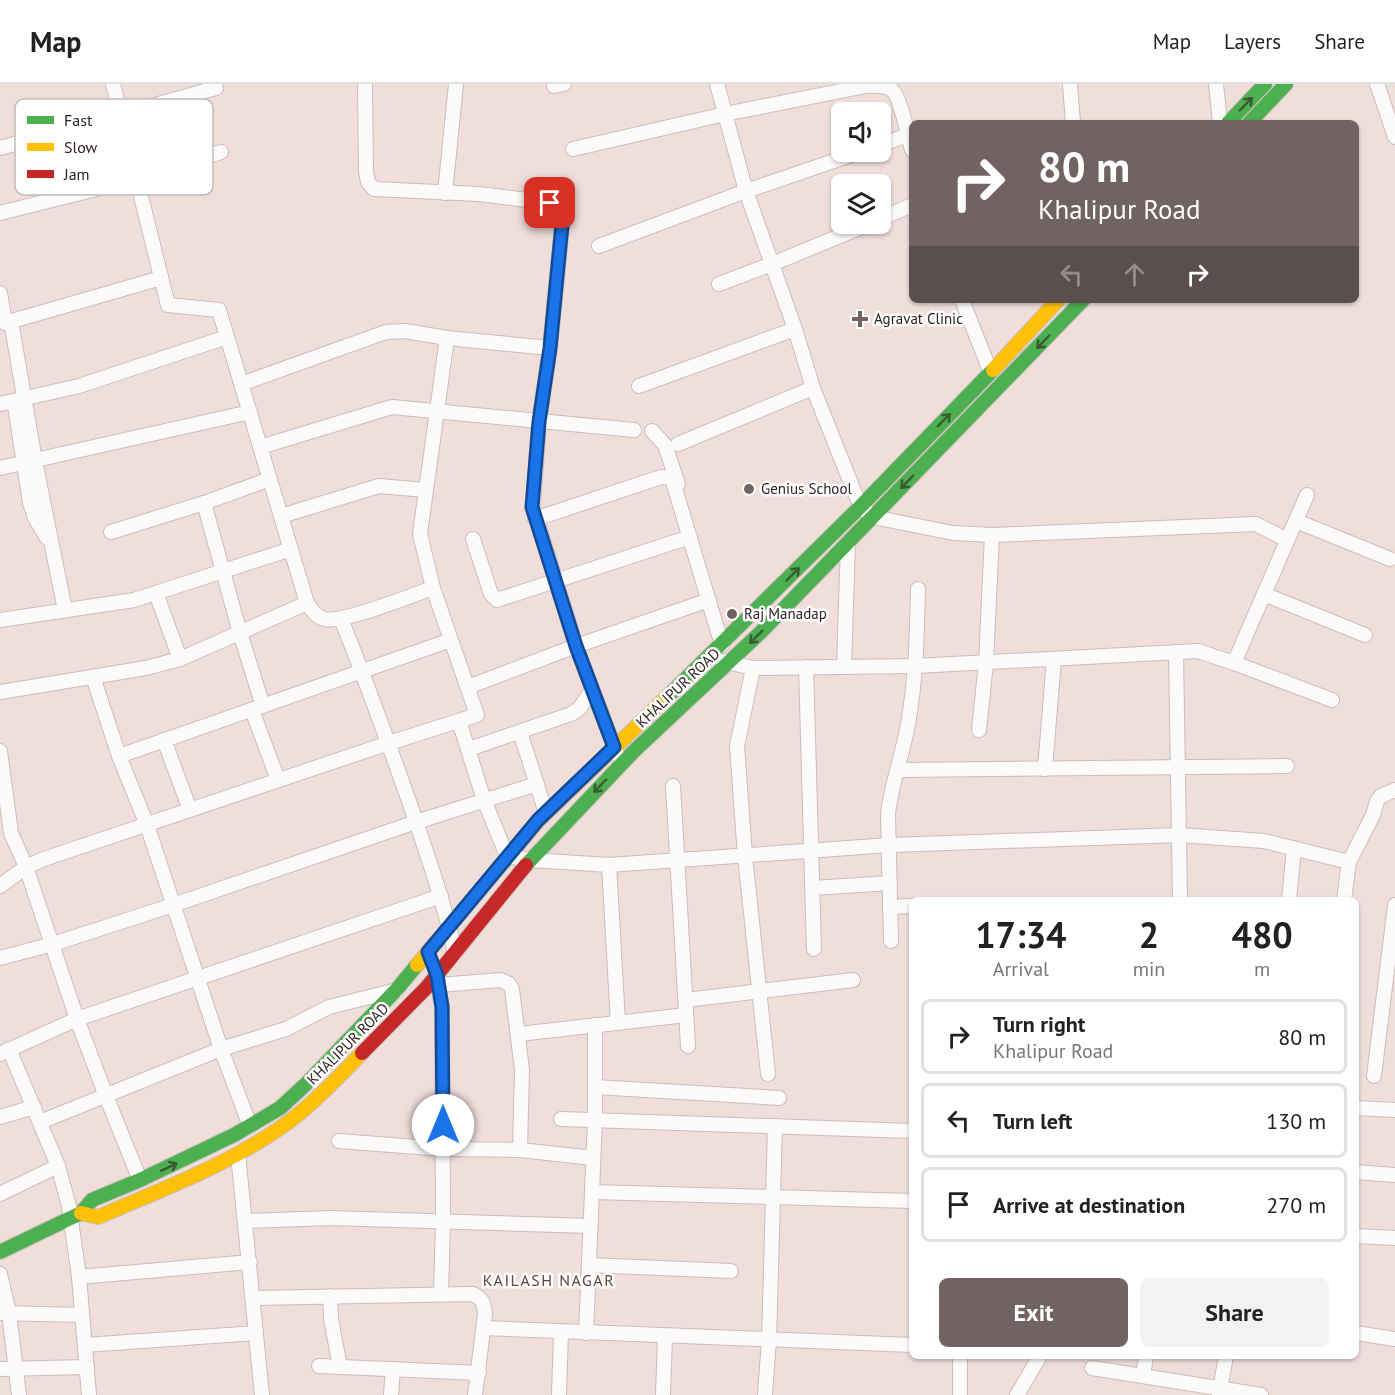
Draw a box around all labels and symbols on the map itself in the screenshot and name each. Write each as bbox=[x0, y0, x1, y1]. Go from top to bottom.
one-way arrow bbox=[1239, 96, 1254, 111]
legend bbox=[15, 99, 213, 195]
text: Fast bbox=[64, 110, 93, 130]
text: Slow bbox=[64, 137, 98, 157]
text: Jam bbox=[63, 164, 90, 184]
pin bbox=[524, 177, 575, 228]
place label: Agravat Clinic bbox=[874, 309, 963, 328]
marker: Agravat Clinic bbox=[851, 310, 869, 328]
one-way arrow bbox=[1035, 335, 1050, 350]
one-way arrow bbox=[937, 413, 951, 428]
one-way arrow bbox=[900, 474, 914, 489]
place label: Genius School bbox=[761, 479, 852, 498]
marker: Genius School bbox=[742, 482, 756, 496]
one-way arrow bbox=[785, 567, 800, 582]
place label: Raj Manadap bbox=[744, 604, 827, 623]
marker: Raj Manadap bbox=[725, 607, 739, 621]
one-way arrow bbox=[749, 629, 764, 644]
street label: KHALIPUR ROAD bbox=[632, 644, 724, 731]
one-way arrow bbox=[593, 778, 607, 793]
street label: KHALIPUR ROAD bbox=[303, 999, 393, 1089]
position arrow bbox=[411, 1093, 475, 1157]
one-way arrow bbox=[159, 1161, 177, 1172]
district label: KAILASH NAGAR bbox=[483, 1270, 615, 1290]

